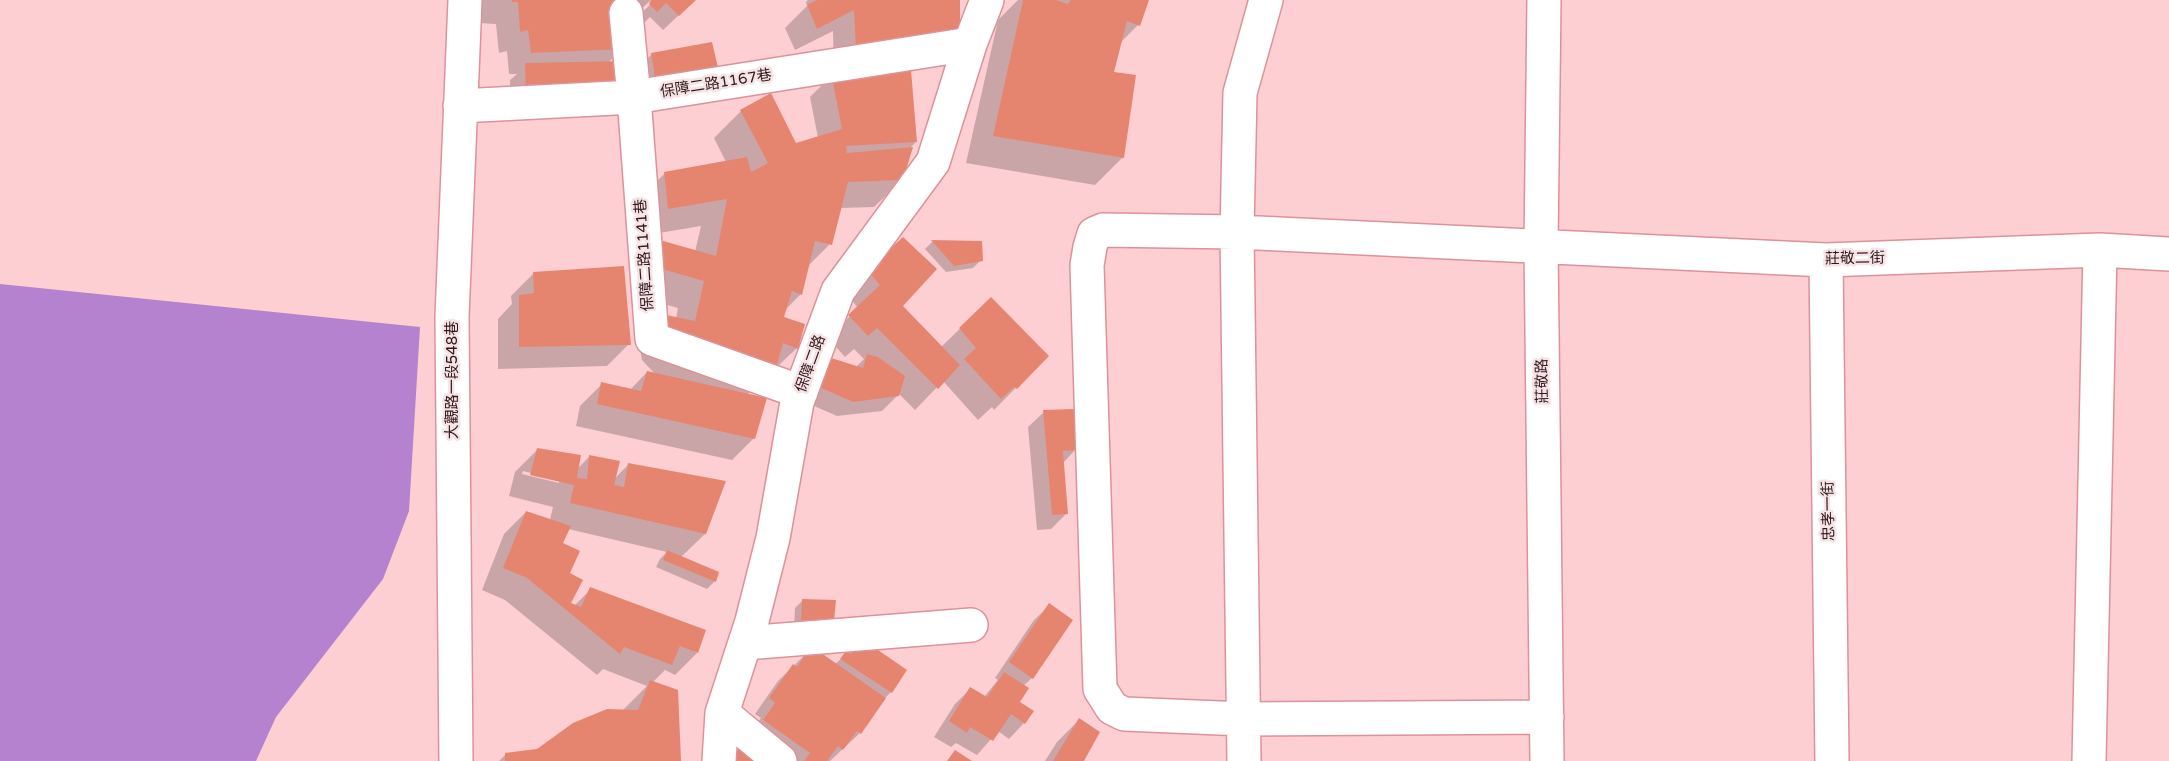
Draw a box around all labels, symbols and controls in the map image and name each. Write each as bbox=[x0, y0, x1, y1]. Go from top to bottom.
street label: 保障二路1167巷 bbox=[659, 66, 773, 102]
street label: 保障二路1141巷 bbox=[632, 198, 658, 312]
street label: 莊敬二街 bbox=[1825, 249, 1885, 269]
street label: 大觀路一段548巷 bbox=[444, 321, 462, 439]
street label: 保障二路 bbox=[792, 333, 830, 395]
street label: 莊敬路 bbox=[1534, 358, 1552, 404]
street label: 忠孝一街 bbox=[1819, 481, 1839, 541]

